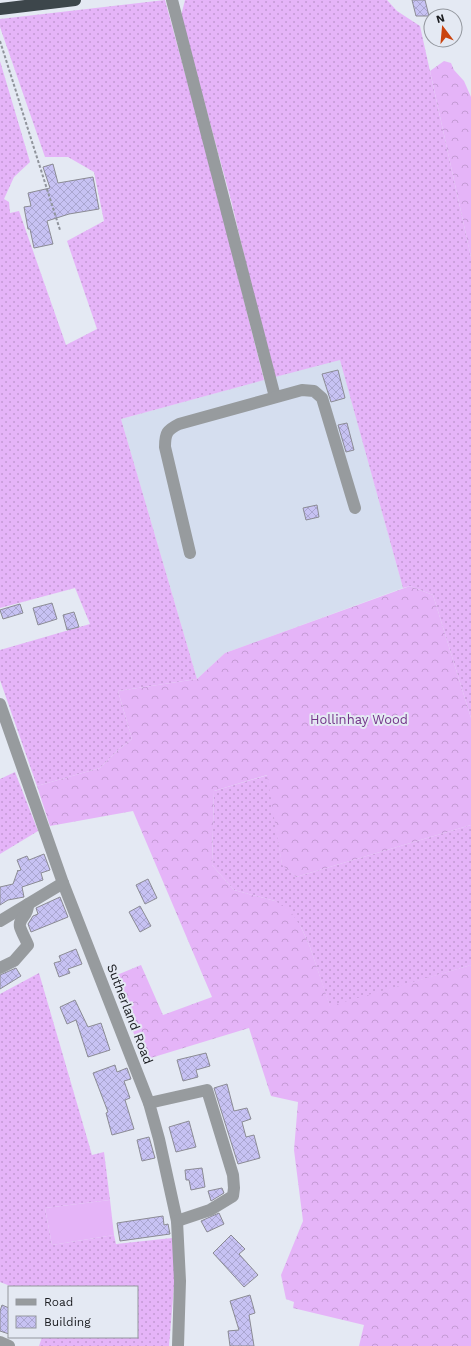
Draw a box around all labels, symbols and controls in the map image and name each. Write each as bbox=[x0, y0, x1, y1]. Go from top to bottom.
north arrow bbox=[423, 8, 463, 48]
text: N bbox=[435, 11, 446, 26]
park label: Hollinhay Wood bbox=[310, 712, 408, 727]
street label: Sutherland Road bbox=[104, 962, 156, 1066]
legend bbox=[8, 1286, 138, 1338]
text: Road bbox=[44, 1295, 73, 1309]
text: Building bbox=[44, 1315, 91, 1329]

